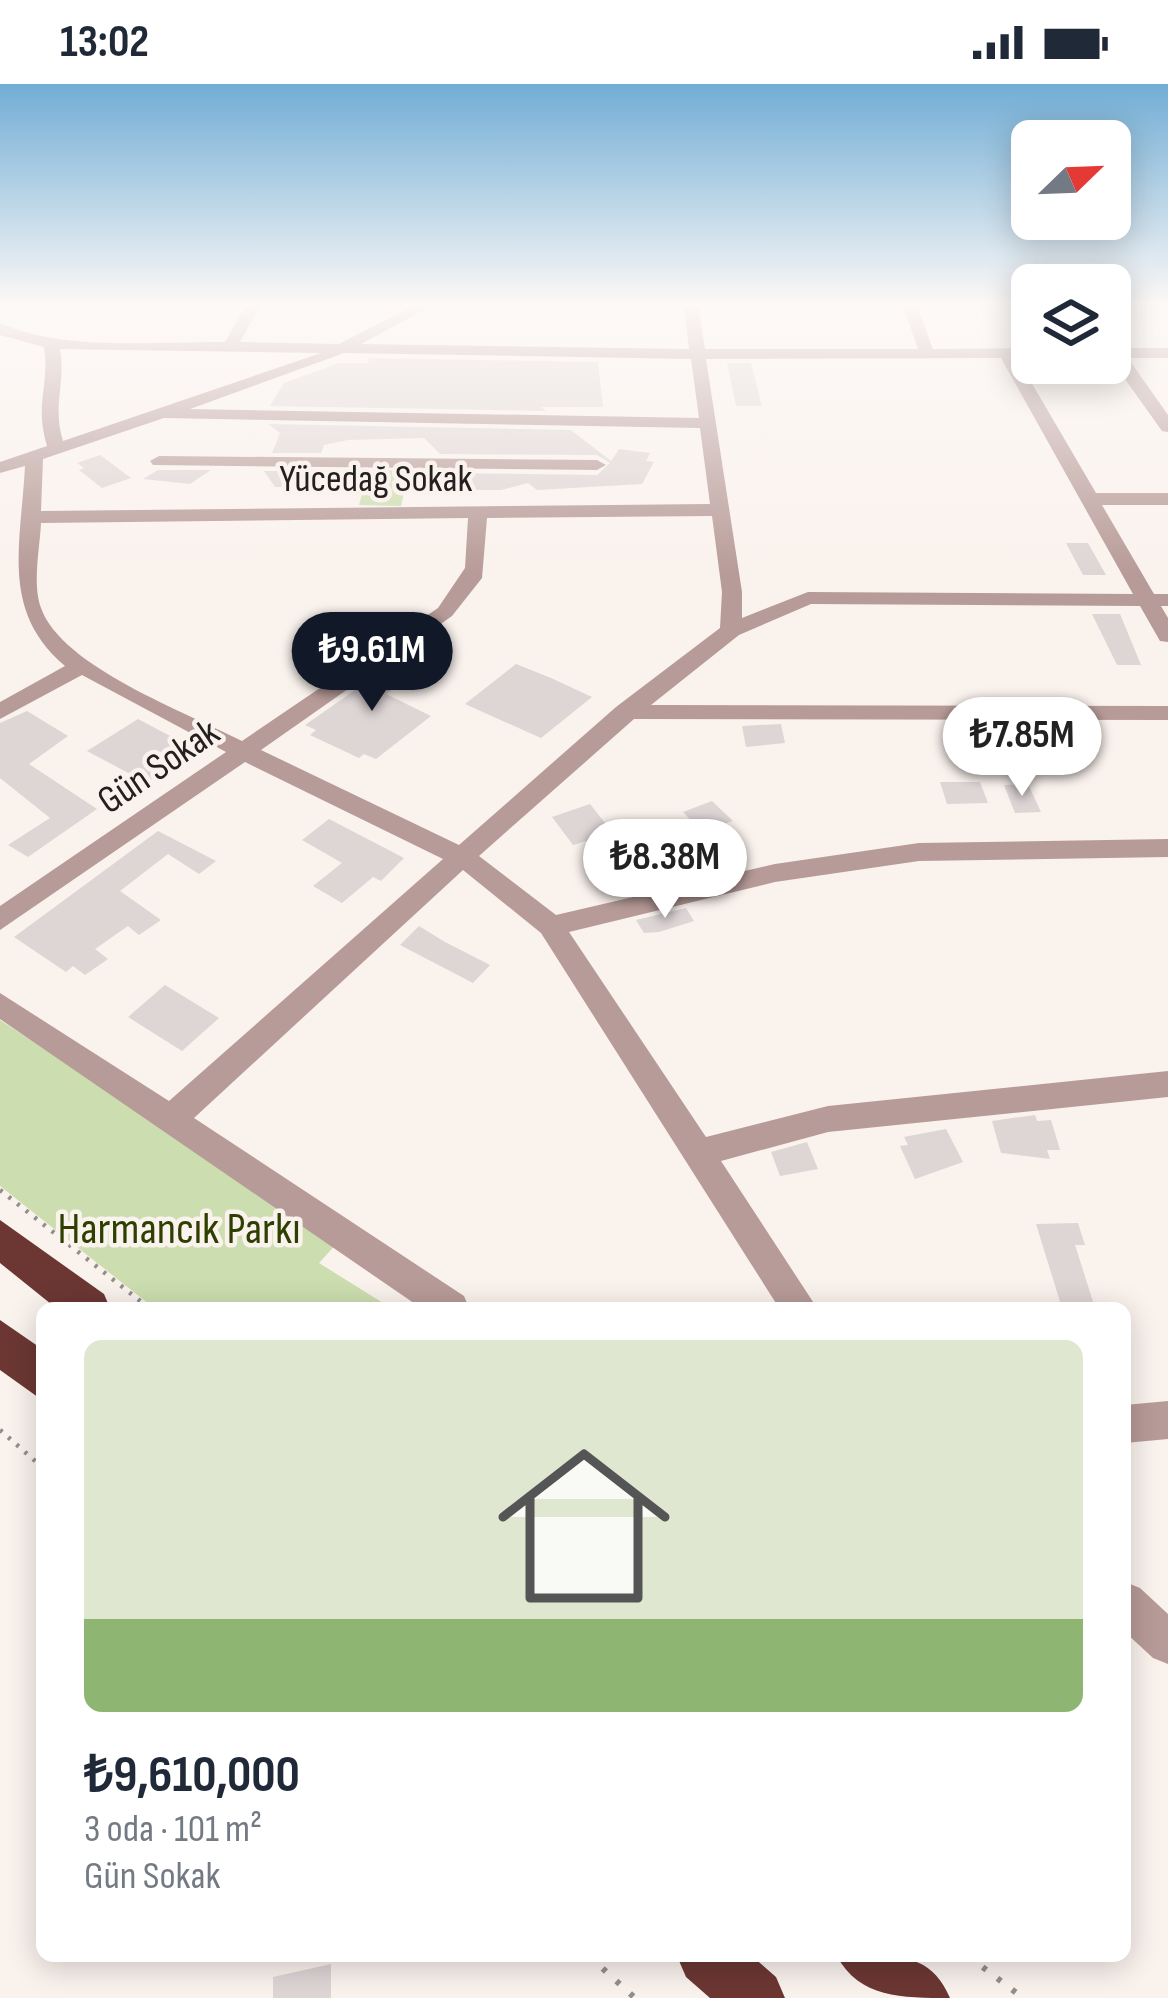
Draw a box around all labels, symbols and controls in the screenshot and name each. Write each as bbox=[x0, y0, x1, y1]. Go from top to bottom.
text: 13:02 bbox=[60, 15, 149, 70]
north arrow bbox=[1011, 120, 1131, 240]
map controls bbox=[1011, 120, 1131, 384]
button: layers bbox=[1011, 264, 1131, 384]
street label: Yücedağ Sokak bbox=[280, 456, 473, 503]
pin: ₺9.61M bbox=[274, 612, 470, 714]
text: ₺9.61M bbox=[319, 627, 425, 674]
pin: ₺7.85M bbox=[924, 697, 1120, 799]
street label: Gün Sokak bbox=[89, 709, 229, 825]
text: ₺7.85M bbox=[970, 712, 1074, 759]
pin: ₺8.38M bbox=[567, 819, 763, 921]
text: ₺8.38M bbox=[610, 834, 720, 881]
park label: Harmancık Parkı bbox=[57, 1202, 301, 1257]
icon: home bbox=[476, 1418, 692, 1634]
text: ₺9,610,000 bbox=[84, 1745, 300, 1806]
text: 3 oda · 101 m² bbox=[84, 1806, 262, 1853]
text: Gün Sokak bbox=[84, 1853, 220, 1900]

